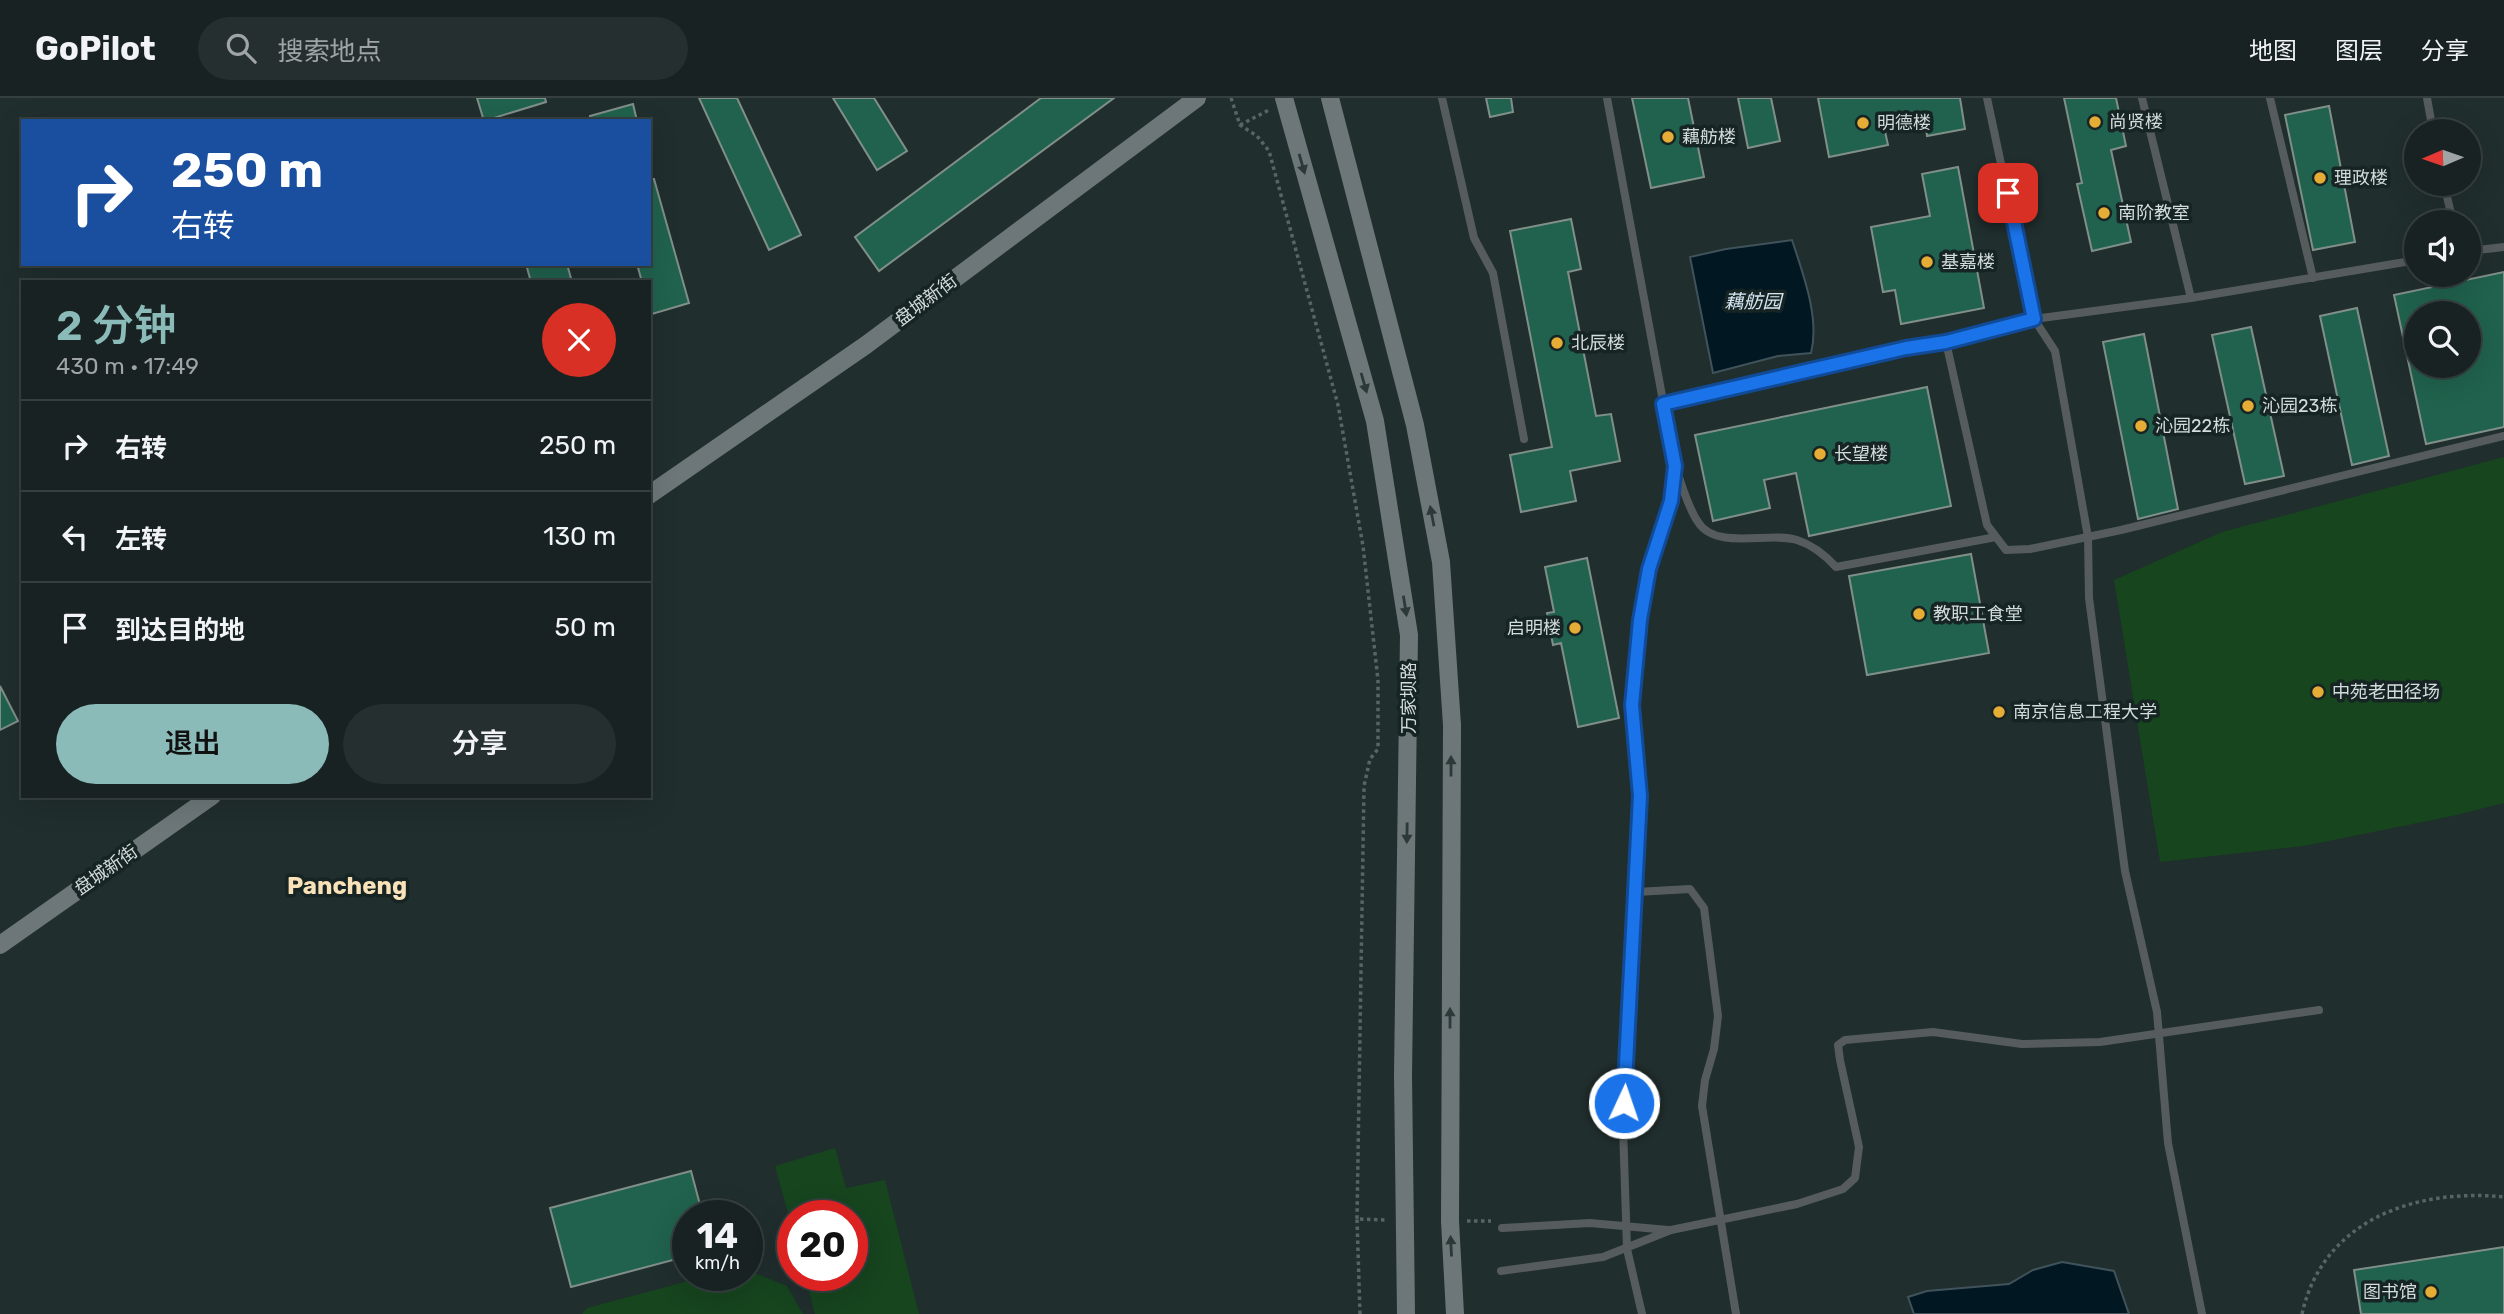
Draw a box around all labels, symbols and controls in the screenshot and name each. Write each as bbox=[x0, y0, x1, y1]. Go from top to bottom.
search box bbox=[198, 17, 688, 80]
text: GoPilot bbox=[35, 29, 156, 68]
icon: search bbox=[222, 29, 260, 67]
text: 搜索地点 bbox=[278, 36, 382, 67]
text: 地图 bbox=[2249, 37, 2297, 65]
text: 图层 bbox=[2335, 37, 2383, 65]
text: 分享 bbox=[2421, 37, 2469, 65]
place label: 尚贤楼 bbox=[2109, 111, 2163, 133]
place label: 明德楼 bbox=[1877, 112, 1931, 134]
marker: 尚贤楼 bbox=[2087, 114, 2103, 130]
marker: 明德楼 bbox=[1855, 115, 1871, 131]
north arrow bbox=[2404, 119, 2482, 196]
map controls bbox=[2404, 119, 2481, 378]
place label: 藕舫楼 bbox=[1682, 126, 1736, 148]
marker: 藕舫楼 bbox=[1660, 129, 1676, 145]
text: 250 m bbox=[171, 141, 323, 199]
icon: right bbox=[56, 147, 147, 238]
one-way arrow bbox=[1298, 153, 1308, 174]
pin bbox=[1978, 163, 2038, 223]
place label: 理政楼 bbox=[2334, 167, 2388, 189]
marker: 理政楼 bbox=[2312, 170, 2328, 186]
icon: arrive bbox=[1989, 174, 2027, 212]
place label: 南阶教室 bbox=[2118, 202, 2190, 224]
marker: 南阶教室 bbox=[2096, 205, 2112, 221]
text: 右转 bbox=[171, 207, 235, 245]
button: sound bbox=[2404, 210, 2481, 287]
place label: 基嘉楼 bbox=[1941, 251, 1995, 273]
marker: 基嘉楼 bbox=[1919, 254, 1935, 270]
street label: 盘城新街 bbox=[891, 270, 961, 330]
water label: 藕舫园 bbox=[1724, 290, 1784, 313]
text: 2 分钟 bbox=[56, 301, 176, 351]
button: search bbox=[2404, 301, 2481, 378]
button: close bbox=[542, 303, 616, 377]
place label: 北辰楼 bbox=[1571, 332, 1625, 354]
marker: 北辰楼 bbox=[1549, 335, 1565, 351]
text: 430 m · 17:49 bbox=[56, 352, 199, 380]
one-way arrow bbox=[1360, 372, 1370, 393]
place label: 沁园23栋 bbox=[2262, 395, 2337, 417]
marker: 沁园23栋 bbox=[2240, 398, 2256, 414]
place label: 沁园22栋 bbox=[2155, 415, 2230, 437]
marker: 沁园22栋 bbox=[2133, 418, 2149, 434]
icon: right bbox=[56, 427, 94, 465]
text: 250 m bbox=[539, 430, 616, 461]
text: 右转 bbox=[115, 433, 167, 464]
place label: 长望楼 bbox=[1834, 443, 1888, 465]
marker: 长望楼 bbox=[1812, 446, 1828, 462]
one-way arrow bbox=[1426, 505, 1437, 527]
icon: left bbox=[56, 518, 94, 556]
text: 130 m bbox=[543, 521, 616, 552]
text: 左转 bbox=[115, 524, 167, 555]
one-way arrow bbox=[1399, 595, 1410, 617]
place label: 教职工食堂 bbox=[1933, 603, 2023, 625]
marker: 教职工食堂 bbox=[1911, 606, 1927, 622]
icon: arrive bbox=[56, 609, 94, 647]
text: 50 m bbox=[555, 612, 616, 643]
text: 到达目的地 bbox=[115, 615, 245, 646]
place label: 启明楼 bbox=[1507, 617, 1561, 639]
marker: 启明楼 bbox=[1567, 620, 1583, 636]
street label: 万家坝路 bbox=[1398, 662, 1420, 734]
place label: 中苑老田径场 bbox=[2332, 681, 2440, 703]
marker: 中苑老田径场 bbox=[2310, 684, 2326, 700]
place label: 南京信息工程大学 bbox=[2013, 701, 2157, 723]
button: 退出 bbox=[56, 704, 329, 784]
button: 分享 bbox=[343, 704, 616, 784]
marker: 南京信息工程大学 bbox=[1991, 704, 2007, 720]
one-way arrow bbox=[1445, 755, 1457, 777]
one-way arrow bbox=[1401, 823, 1413, 845]
street label: 盘城新街 bbox=[70, 840, 142, 900]
district label: Pancheng bbox=[287, 872, 407, 900]
one-way arrow bbox=[1445, 1007, 1456, 1029]
position arrow bbox=[1587, 1066, 1661, 1140]
speed limit sign: 20 bbox=[777, 1200, 868, 1291]
text: 14 bbox=[697, 1215, 738, 1257]
one-way arrow bbox=[1445, 1235, 1456, 1257]
text: km/h bbox=[695, 1252, 740, 1274]
place label: 图书馆 bbox=[2363, 1281, 2417, 1303]
marker: 图书馆 bbox=[2423, 1284, 2439, 1300]

